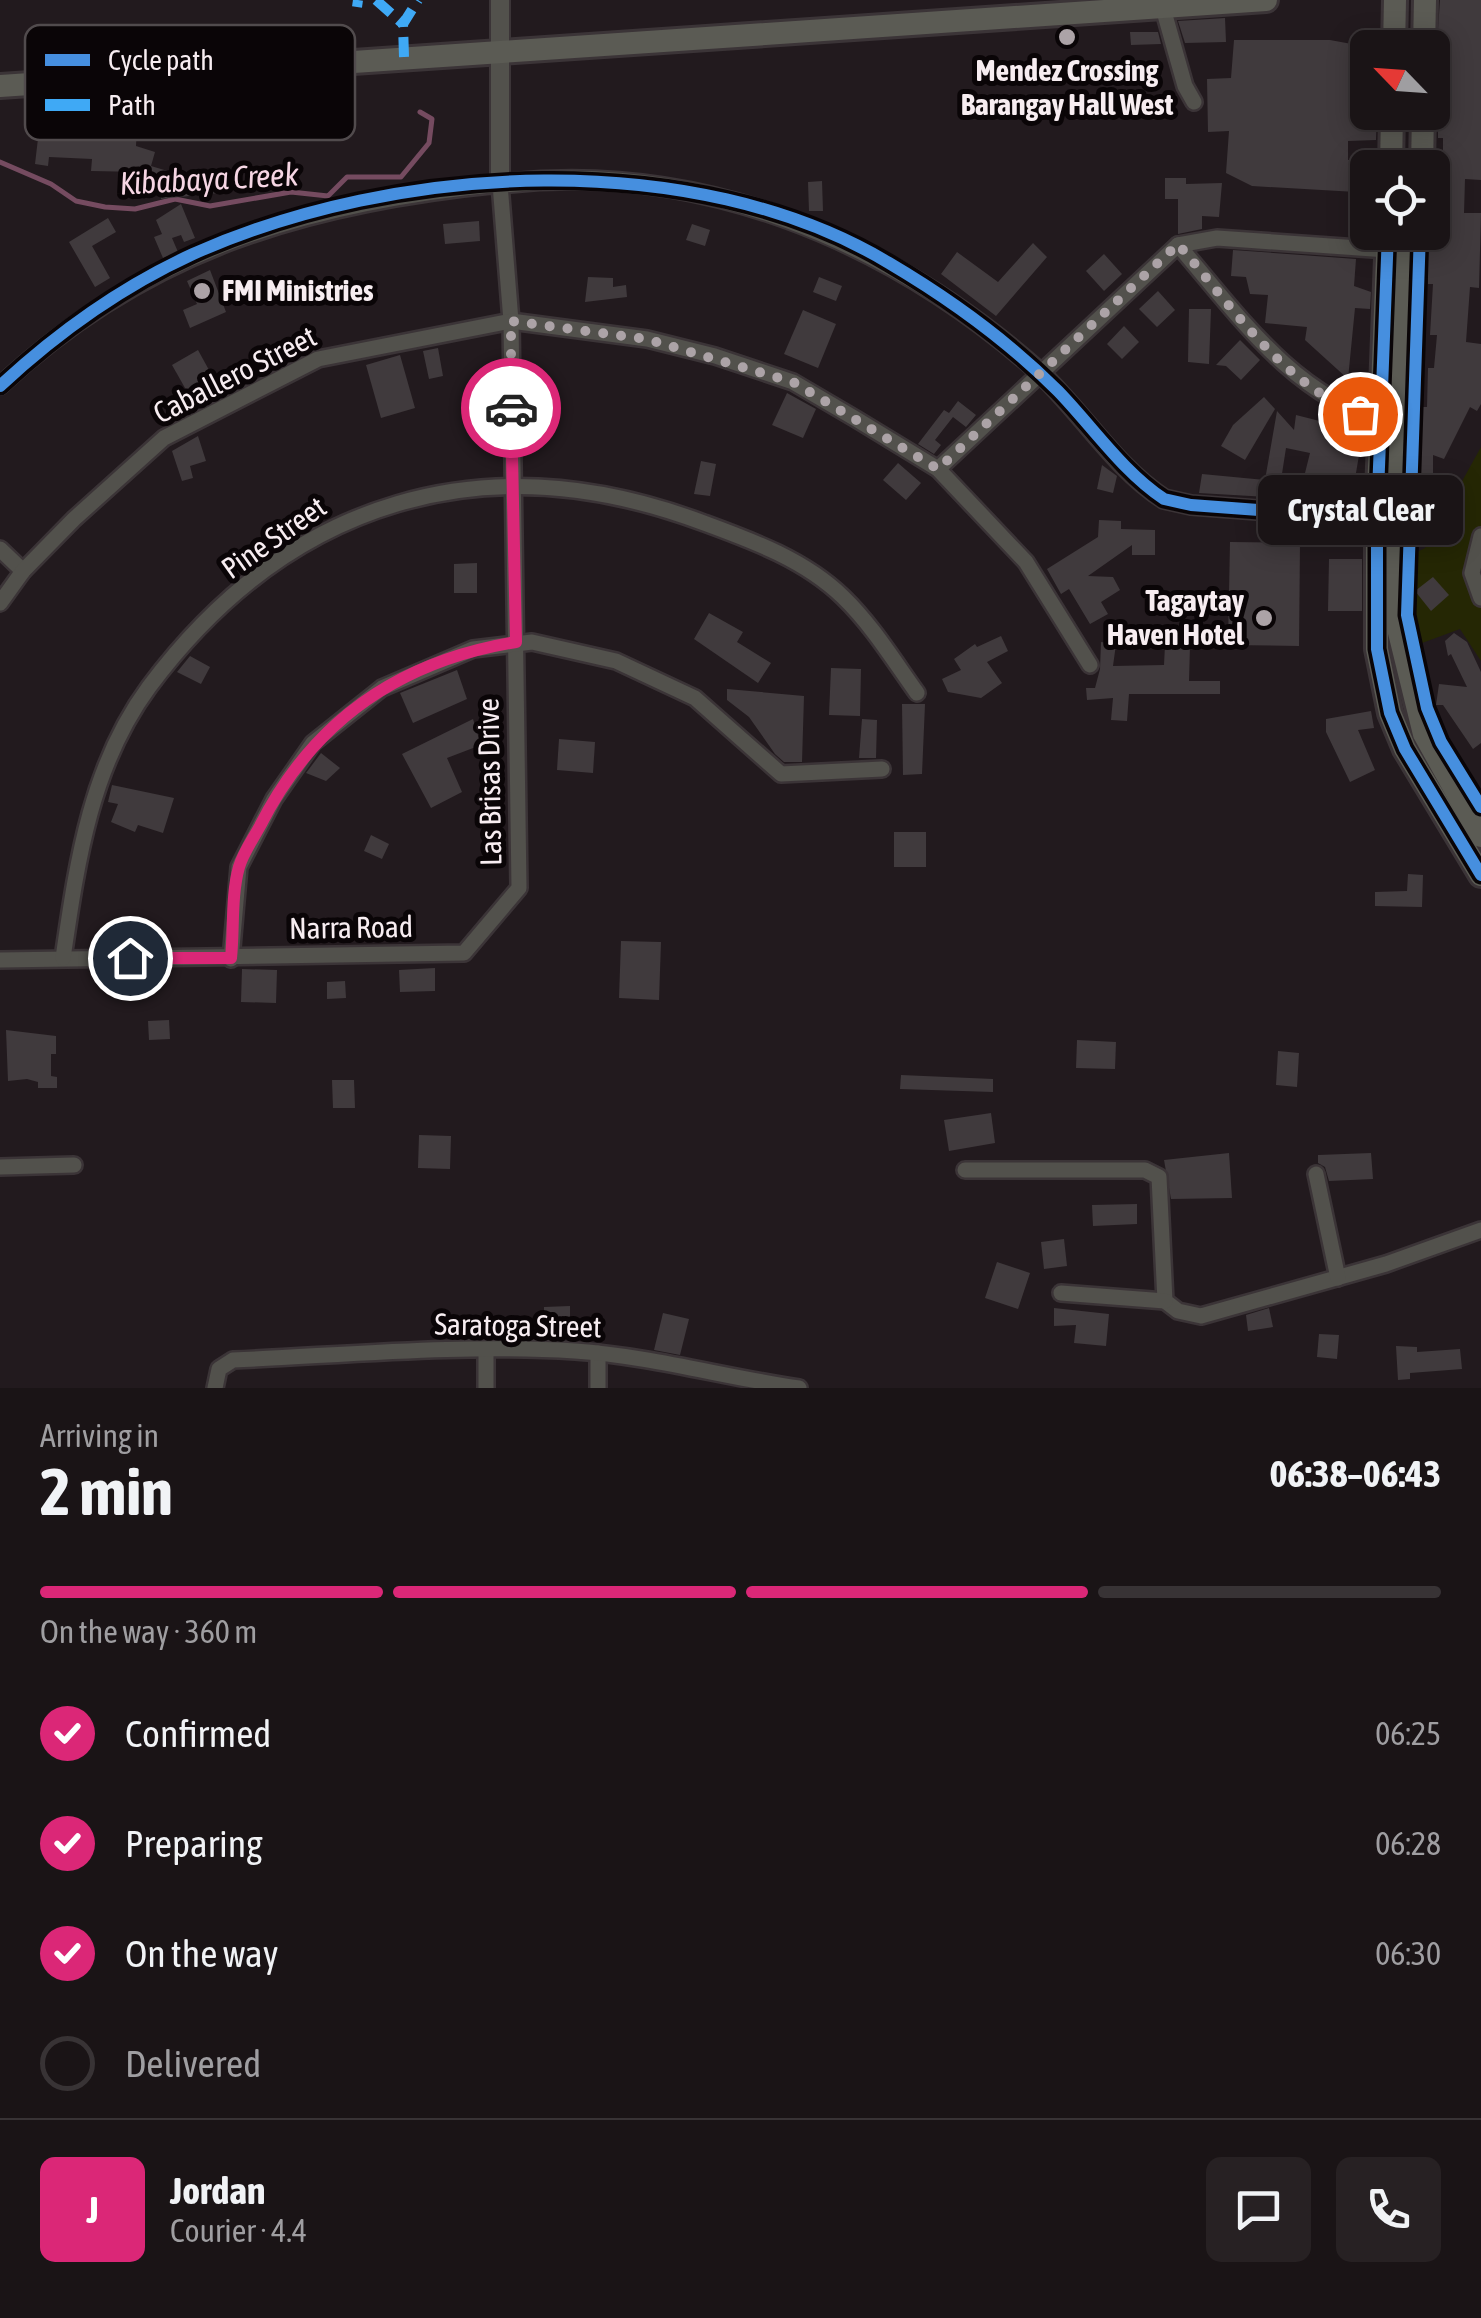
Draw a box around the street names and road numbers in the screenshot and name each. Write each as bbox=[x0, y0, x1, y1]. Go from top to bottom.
street label: Caballero Street bbox=[148, 319, 321, 430]
street label: Pine Street bbox=[215, 489, 332, 585]
street label: Las Brisas Drive bbox=[471, 698, 507, 866]
street label: Narra Road bbox=[289, 909, 413, 945]
street label: Saratoga Street bbox=[434, 1307, 602, 1343]

